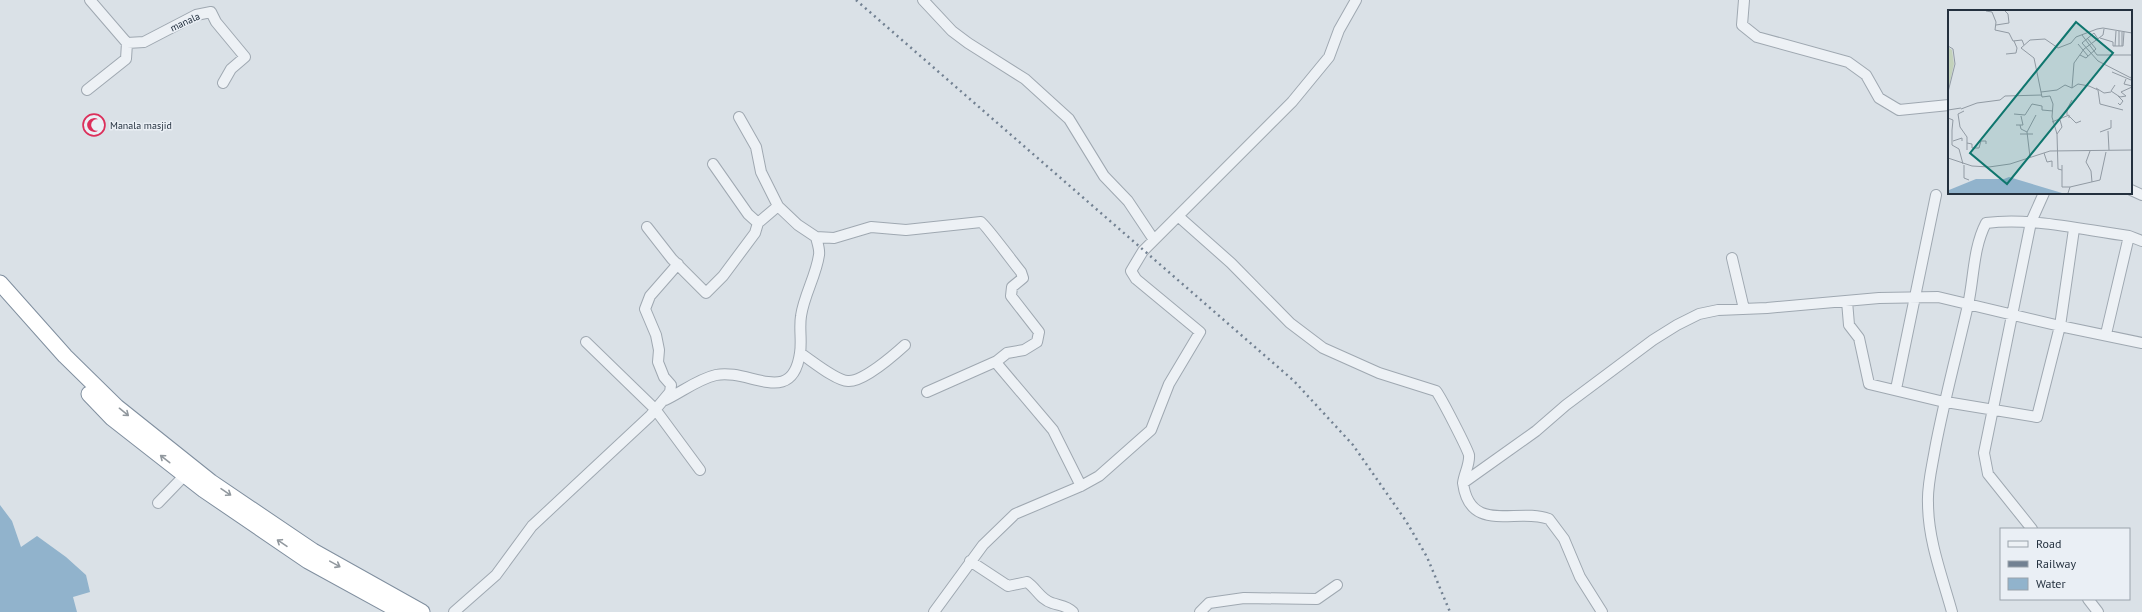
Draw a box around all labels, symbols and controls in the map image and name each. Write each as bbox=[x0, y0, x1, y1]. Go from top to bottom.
street label: manala bbox=[168, 9, 202, 35]
inset map bbox=[1948, 10, 2132, 194]
mosque icon: Manala masjid bbox=[81, 112, 107, 138]
place label: Manala masjid bbox=[110, 119, 172, 132]
one-way arrow bbox=[118, 408, 129, 417]
one-way arrow bbox=[160, 455, 171, 464]
one-way arrow bbox=[220, 488, 231, 496]
legend bbox=[2000, 528, 2130, 600]
text: Road bbox=[2036, 536, 2061, 551]
one-way arrow bbox=[277, 539, 288, 547]
text: Railway bbox=[2036, 556, 2076, 571]
one-way arrow bbox=[329, 560, 341, 568]
text: Water bbox=[2036, 576, 2066, 591]

